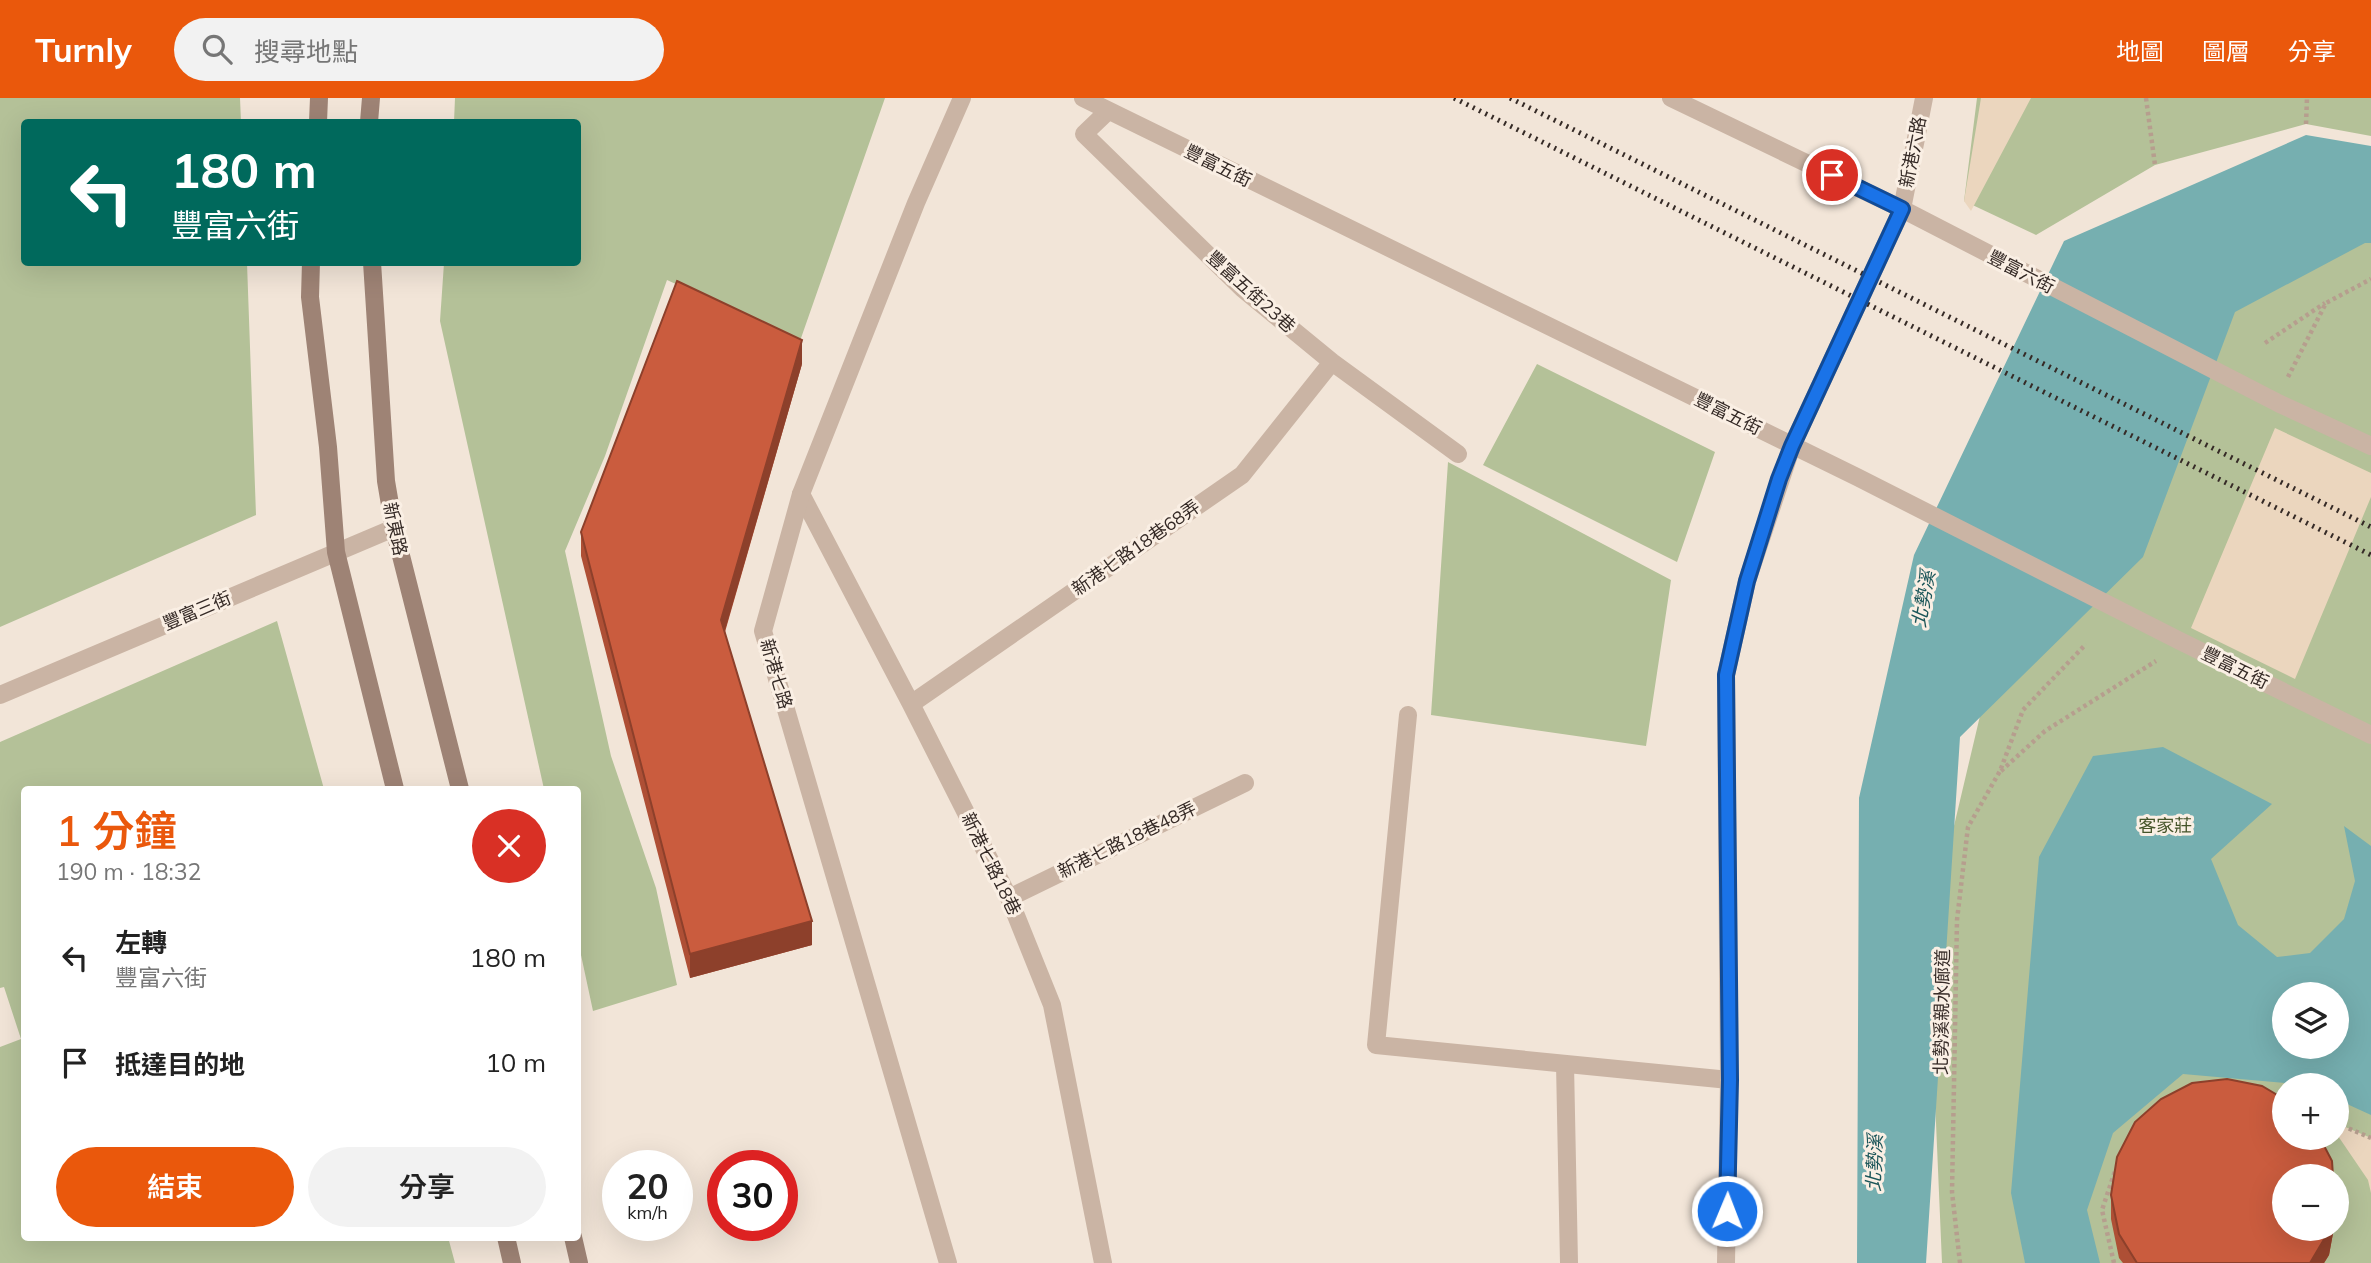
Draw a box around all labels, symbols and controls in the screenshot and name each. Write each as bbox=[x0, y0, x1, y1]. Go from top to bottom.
search box bbox=[174, 18, 664, 81]
text: Turnly bbox=[35, 29, 132, 70]
icon: search bbox=[198, 30, 236, 68]
text: 搜尋地點 bbox=[254, 35, 358, 68]
text: 地圖 bbox=[2116, 36, 2164, 66]
text: 圖層 bbox=[2202, 36, 2250, 66]
text: 分享 bbox=[2288, 36, 2336, 66]
street label: 新港六路 bbox=[1894, 114, 1931, 189]
text: 180 m bbox=[171, 139, 317, 200]
street label: 豐富五街 bbox=[1181, 139, 1256, 192]
pin bbox=[1802, 145, 1862, 205]
icon: left bbox=[56, 147, 147, 238]
icon: arrive bbox=[1813, 156, 1851, 194]
text: 豐富六街 bbox=[171, 205, 299, 245]
street label: 豐富六街 bbox=[1984, 245, 2059, 298]
street label: 豐富五街23巷 bbox=[1202, 246, 1301, 338]
street label: 豐富五街 bbox=[1691, 387, 1766, 440]
street label: 新港七路18巷68弄 bbox=[1067, 495, 1204, 600]
street label: 新東路 bbox=[379, 500, 412, 558]
water label: 北勢溪 bbox=[1906, 566, 1940, 629]
street label: 豐富三街 bbox=[159, 586, 234, 635]
street label: 新港七路 bbox=[756, 636, 797, 712]
street label: 豐富五街 bbox=[2198, 641, 2273, 694]
street label: 新港七路18巷48弄 bbox=[1054, 796, 1200, 883]
text: 1 分鐘 bbox=[56, 804, 176, 857]
button: close bbox=[472, 809, 546, 883]
street label: 新港七路18巷 bbox=[957, 809, 1026, 919]
park label: 客家莊 bbox=[2138, 814, 2192, 837]
text: 190 m · 18:32 bbox=[56, 857, 201, 886]
text: 左轉 bbox=[115, 926, 167, 959]
icon: left bbox=[56, 939, 94, 977]
text: 180 m bbox=[470, 941, 546, 974]
street label: 北勢溪親水廊道 bbox=[1929, 949, 1954, 1075]
text: 豐富六街 bbox=[115, 963, 207, 992]
map controls bbox=[2272, 982, 2349, 1241]
button: layers bbox=[2272, 982, 2349, 1059]
icon: arrive bbox=[56, 1044, 94, 1082]
text: 10 m bbox=[485, 1046, 546, 1079]
text: 抵達目的地 bbox=[115, 1048, 245, 1081]
button: + bbox=[2272, 1073, 2349, 1150]
water label: 北勢溪 bbox=[1861, 1131, 1887, 1192]
button: 結束 bbox=[56, 1147, 294, 1227]
button: 分享 bbox=[308, 1147, 546, 1227]
speed limit sign: 30 bbox=[707, 1150, 798, 1241]
text: 20 bbox=[626, 1164, 669, 1208]
button: − bbox=[2272, 1164, 2349, 1241]
position arrow bbox=[1690, 1174, 1764, 1248]
text: km/h bbox=[627, 1201, 668, 1224]

